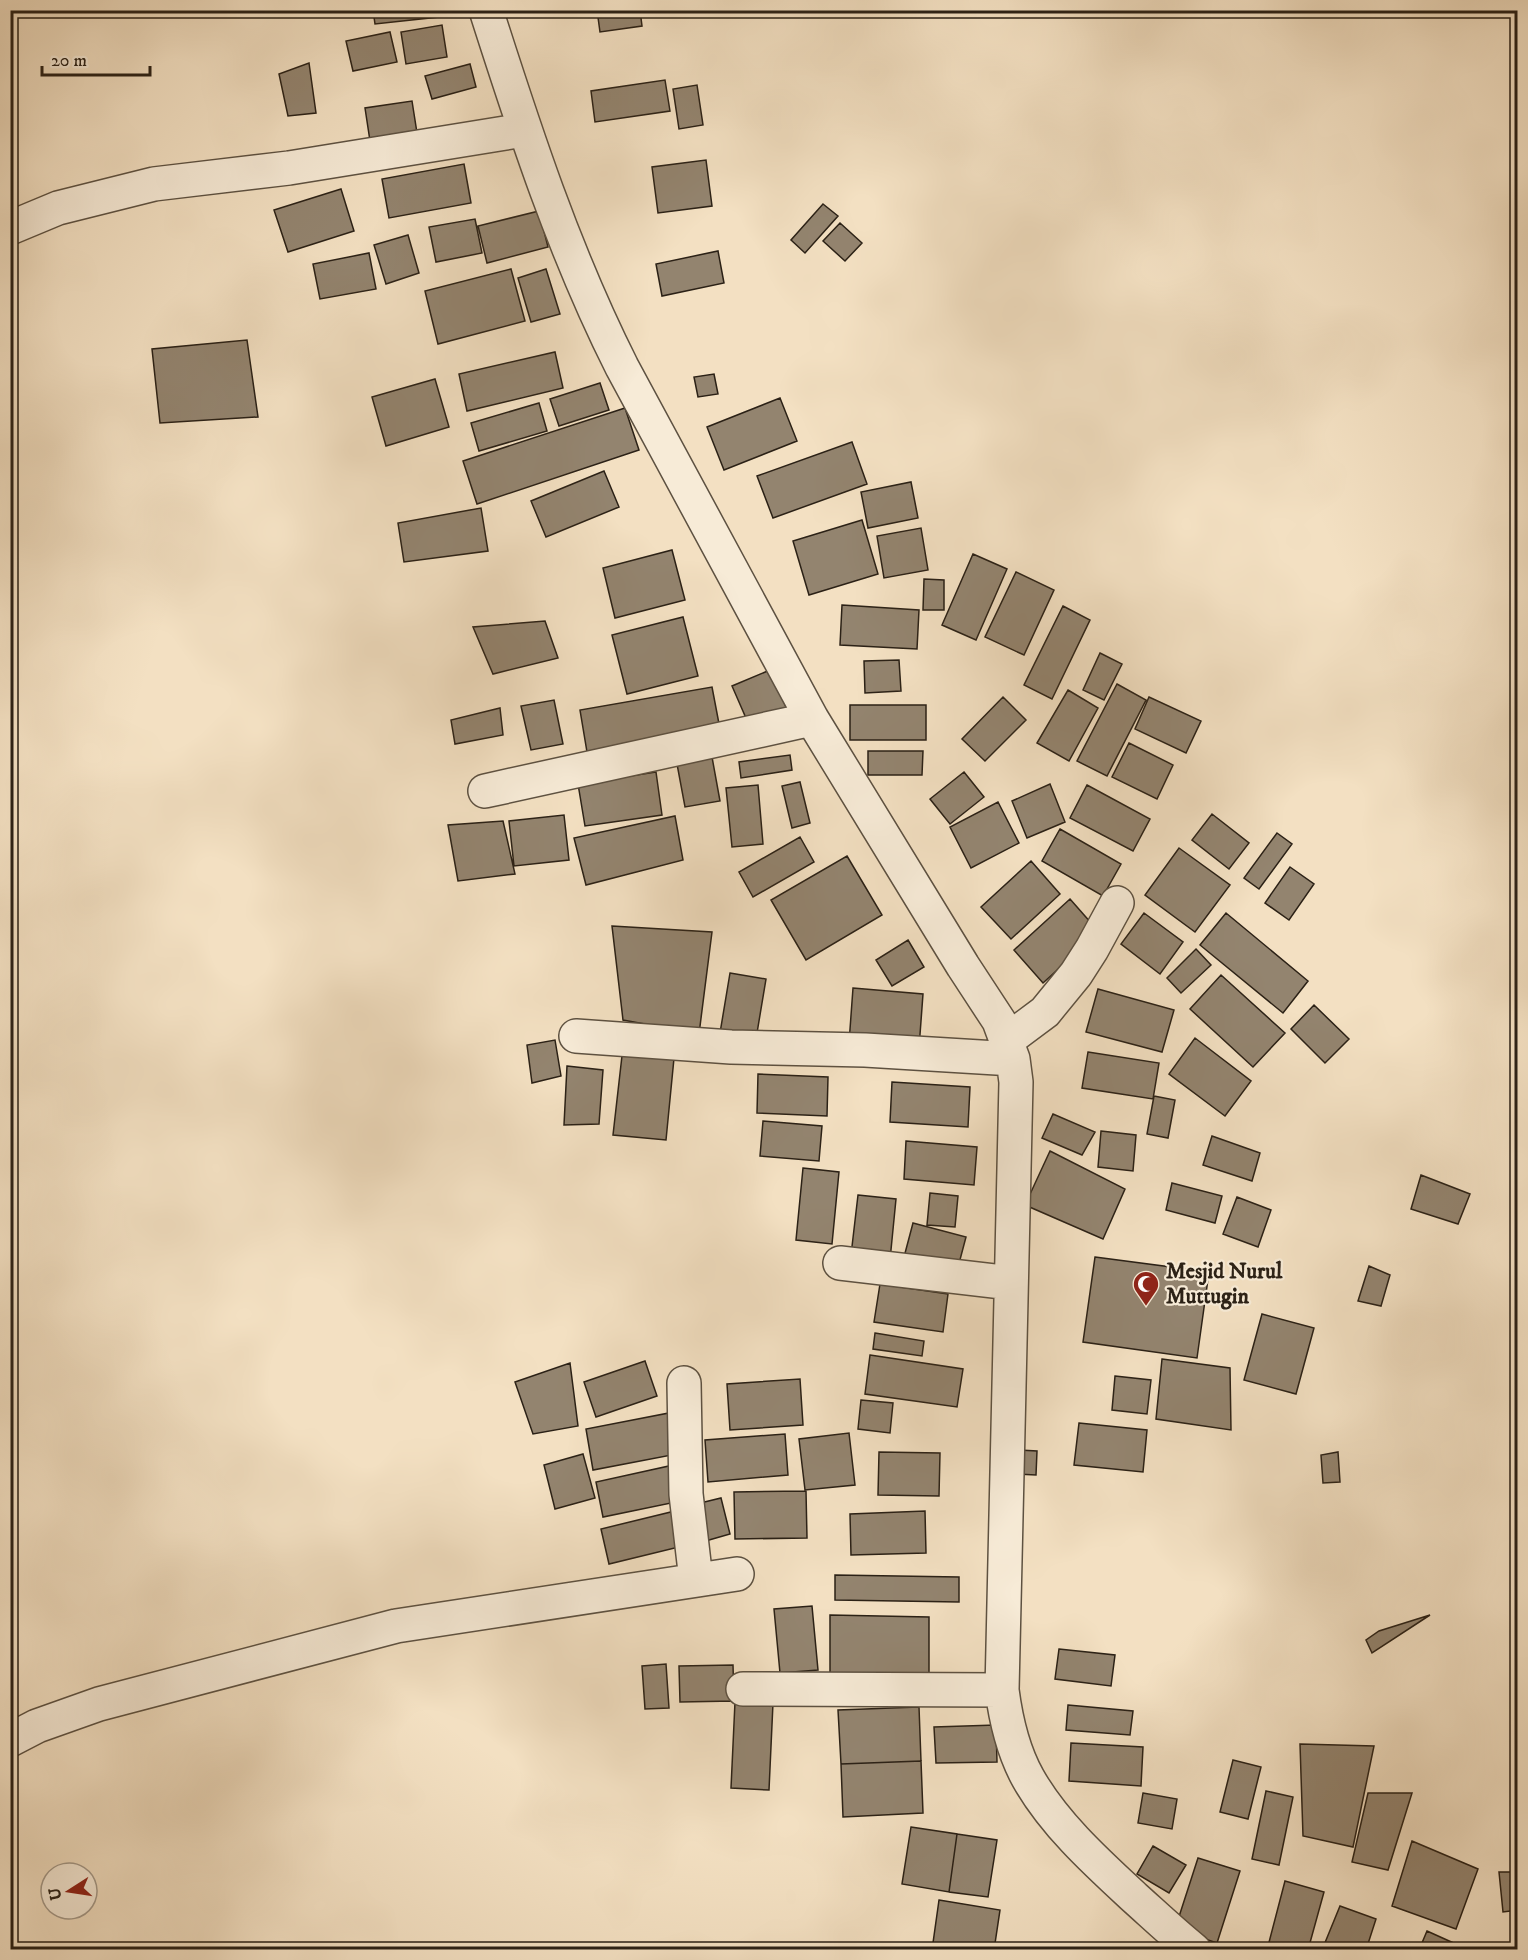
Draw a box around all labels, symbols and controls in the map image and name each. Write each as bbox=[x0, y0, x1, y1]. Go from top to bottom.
scale bar bbox=[42, 39, 150, 77]
text: 20 m bbox=[51, 50, 87, 72]
place label: Mesjid Nurul Muttugin bbox=[1166, 1258, 1283, 1310]
mosque icon: Mesjid Nurul Muttugin bbox=[1131, 1269, 1161, 1307]
north arrow bbox=[39, 1861, 99, 1921]
text: U bbox=[44, 1885, 66, 1902]

